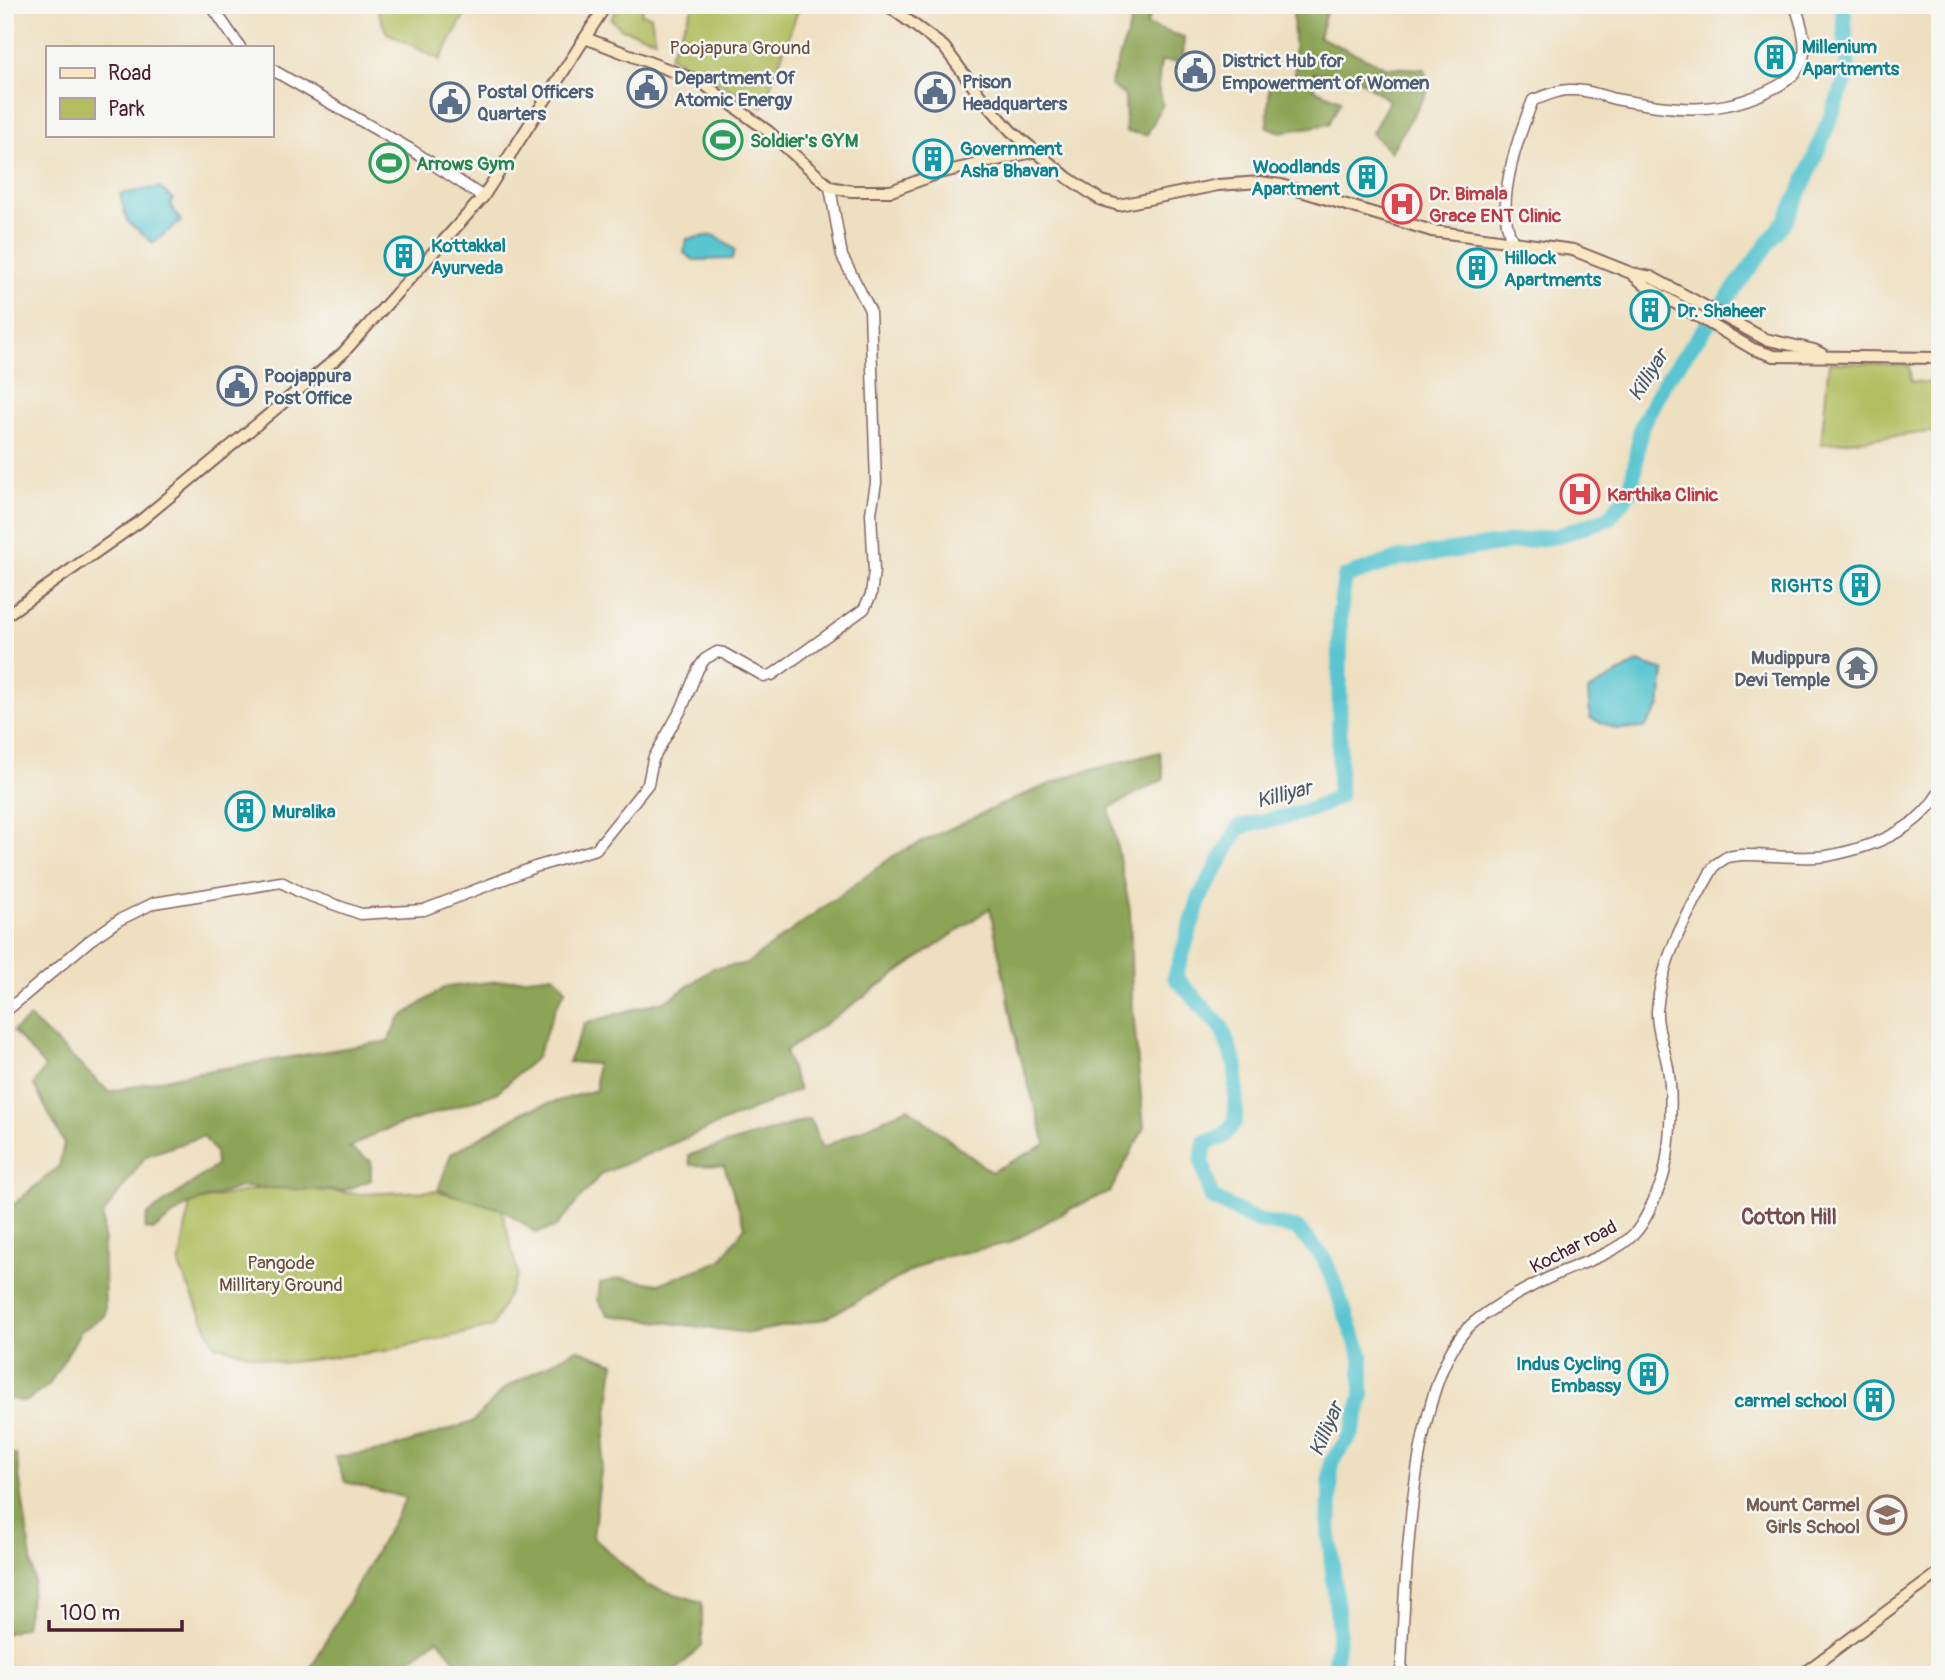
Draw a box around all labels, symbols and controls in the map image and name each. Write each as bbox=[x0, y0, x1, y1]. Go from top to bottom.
place label: Millenium Apartments bbox=[1802, 35, 1900, 81]
park label: Poojapura Ground bbox=[669, 36, 811, 60]
building icon: Millenium Apartments bbox=[1754, 36, 1796, 78]
legend bbox=[46, 46, 273, 136]
place label: District Hub for Empowerment of Women bbox=[1222, 49, 1430, 95]
public building icon: District Hub for Empowerment of Women bbox=[1174, 50, 1216, 92]
text: Road bbox=[108, 60, 152, 87]
place label: Department Of Atomic Energy bbox=[674, 66, 796, 112]
public building icon: Department Of Atomic Energy bbox=[626, 67, 668, 109]
place label: Prison Headquarters bbox=[962, 70, 1068, 116]
public building icon: Prison Headquarters bbox=[914, 71, 956, 113]
place label: Postal Officers Quarters bbox=[477, 80, 594, 126]
public building icon: Postal Officers Quarters bbox=[429, 81, 471, 123]
text: Park bbox=[108, 96, 145, 123]
sports icon: Soldier's GYM bbox=[702, 119, 744, 161]
place label: Soldier's GYM bbox=[750, 129, 859, 153]
place label: Government Asha Bhavan bbox=[960, 137, 1064, 183]
building icon: Government Asha Bhavan bbox=[912, 138, 954, 180]
sports icon: Arrows Gym bbox=[368, 142, 410, 184]
place label: Arrows Gym bbox=[416, 152, 515, 176]
place label: Woodlands Apartment bbox=[1251, 155, 1341, 201]
building icon: Woodlands Apartment bbox=[1346, 156, 1388, 198]
place label: Dr. Bimala Grace ENT Clinic bbox=[1429, 182, 1562, 228]
hospital icon: Dr. Bimala Grace ENT Clinic bbox=[1381, 183, 1423, 225]
place label: Kottakkal Ayurveda bbox=[431, 234, 506, 280]
building icon: Kottakkal Ayurveda bbox=[383, 235, 425, 277]
place label: Hillock Apartments bbox=[1504, 246, 1602, 292]
building icon: Hillock Apartments bbox=[1456, 247, 1498, 289]
building icon: Dr. Shaheer bbox=[1629, 289, 1671, 331]
place label: Dr. Shaheer bbox=[1677, 299, 1766, 323]
water label: Killiyar bbox=[1622, 342, 1676, 406]
place label: Poojappura Post Office bbox=[264, 364, 352, 410]
public building icon: Poojappura Post Office bbox=[216, 365, 258, 407]
hospital icon: Karthika Clinic bbox=[1559, 473, 1601, 515]
place label: Karthika Clinic bbox=[1607, 483, 1719, 507]
building icon: RIGHTS bbox=[1839, 564, 1881, 606]
place label: RIGHTS bbox=[1771, 574, 1833, 598]
place label: Mudippura Devi Temple bbox=[1734, 646, 1831, 692]
temple icon: Mudippura Devi Temple bbox=[1836, 647, 1878, 689]
water label: Killiyar bbox=[1253, 774, 1317, 815]
building icon: Muralika bbox=[224, 790, 266, 832]
place label: Muralika bbox=[272, 800, 336, 824]
district label: Cotton Hill bbox=[1741, 1204, 1837, 1231]
street label: Kochar road bbox=[1526, 1215, 1621, 1279]
park label: Pangode Millitary Ground bbox=[219, 1251, 343, 1297]
place label: Indus Cycling Embassy bbox=[1516, 1352, 1622, 1398]
building icon: Indus Cycling Embassy bbox=[1627, 1353, 1669, 1395]
building icon: carmel school bbox=[1853, 1379, 1895, 1421]
place label: carmel school bbox=[1734, 1389, 1847, 1413]
water label: Killiyar bbox=[1303, 1396, 1351, 1460]
place label: Mount Carmel Girls School bbox=[1746, 1493, 1860, 1539]
school or university icon: Mount Carmel Girls School bbox=[1866, 1494, 1908, 1536]
scale bar bbox=[49, 1589, 182, 1633]
text: 100 m bbox=[60, 1600, 120, 1627]

